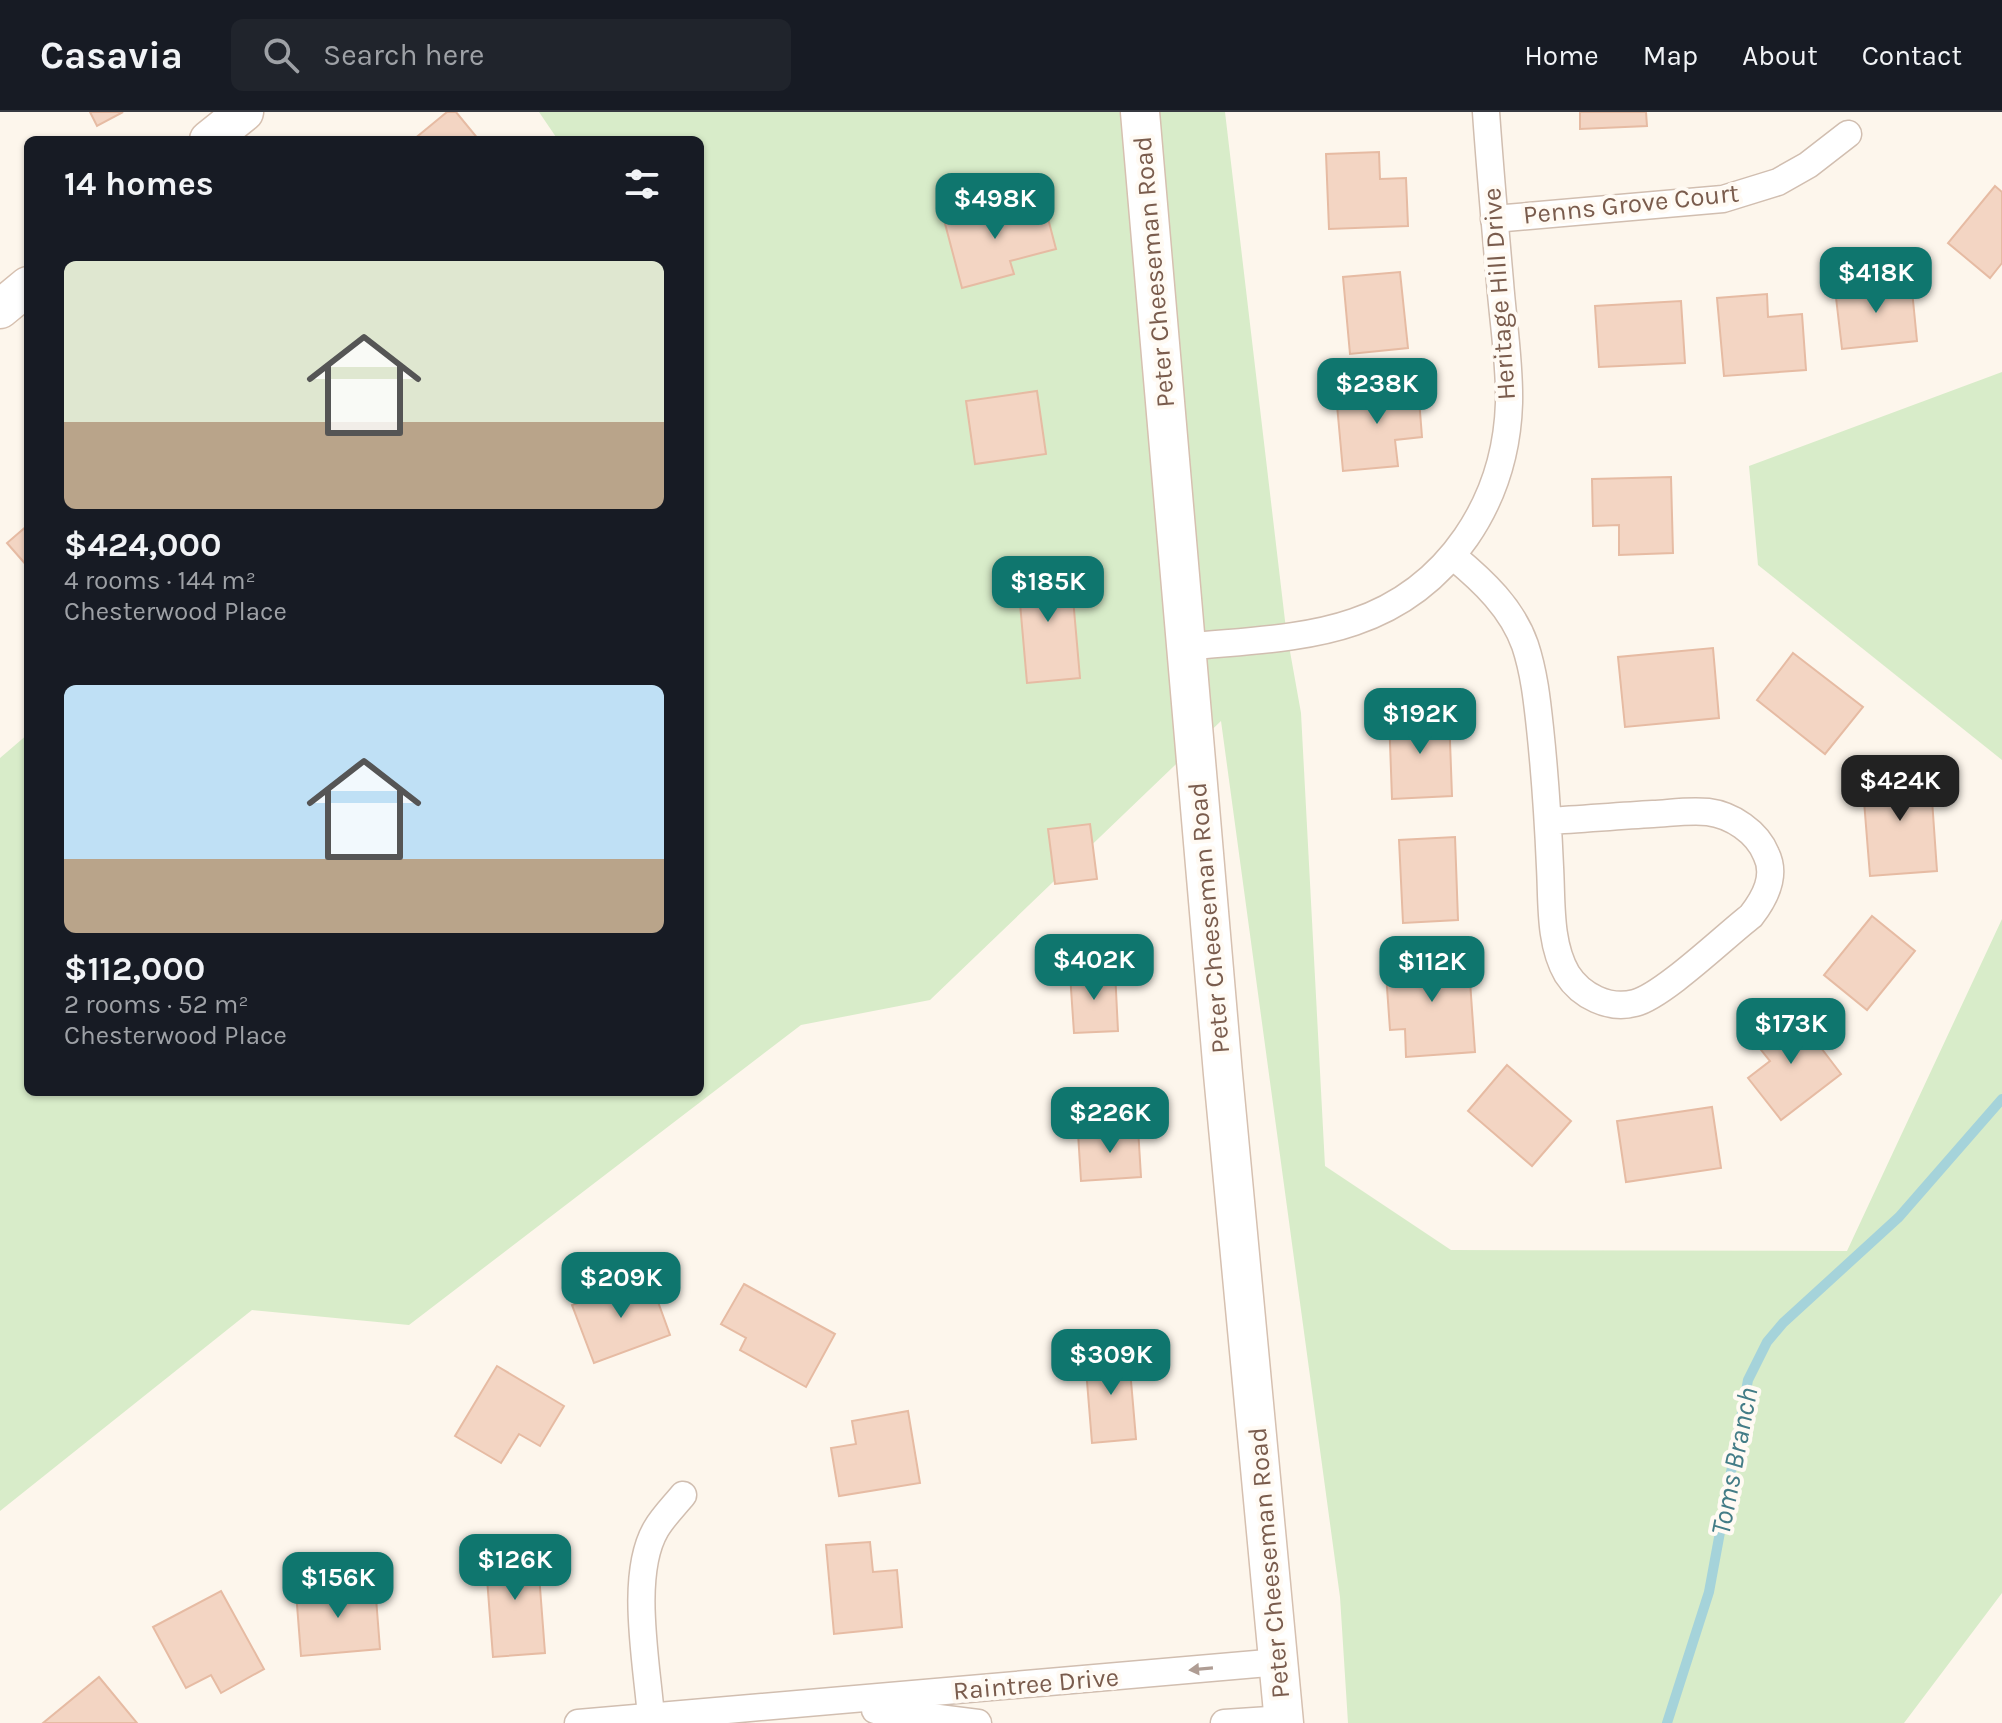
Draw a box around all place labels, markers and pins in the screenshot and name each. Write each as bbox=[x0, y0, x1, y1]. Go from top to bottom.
pin: $498K bbox=[939, 173, 1051, 241]
pin: $418K bbox=[1820, 247, 1932, 315]
pin: $238K bbox=[1321, 358, 1433, 426]
pin: $185K bbox=[992, 556, 1104, 624]
pin: $192K bbox=[1364, 688, 1476, 756]
pin: $424K bbox=[1844, 755, 1956, 823]
pin: $402K bbox=[1038, 934, 1150, 1002]
pin: $112K bbox=[1376, 936, 1488, 1004]
pin: $173K bbox=[1735, 998, 1847, 1066]
pin: $226K bbox=[1054, 1087, 1166, 1155]
pin: $209K bbox=[565, 1252, 677, 1320]
pin: $309K bbox=[1055, 1329, 1167, 1397]
pin: $126K bbox=[459, 1534, 571, 1602]
pin: $156K bbox=[282, 1552, 394, 1620]

